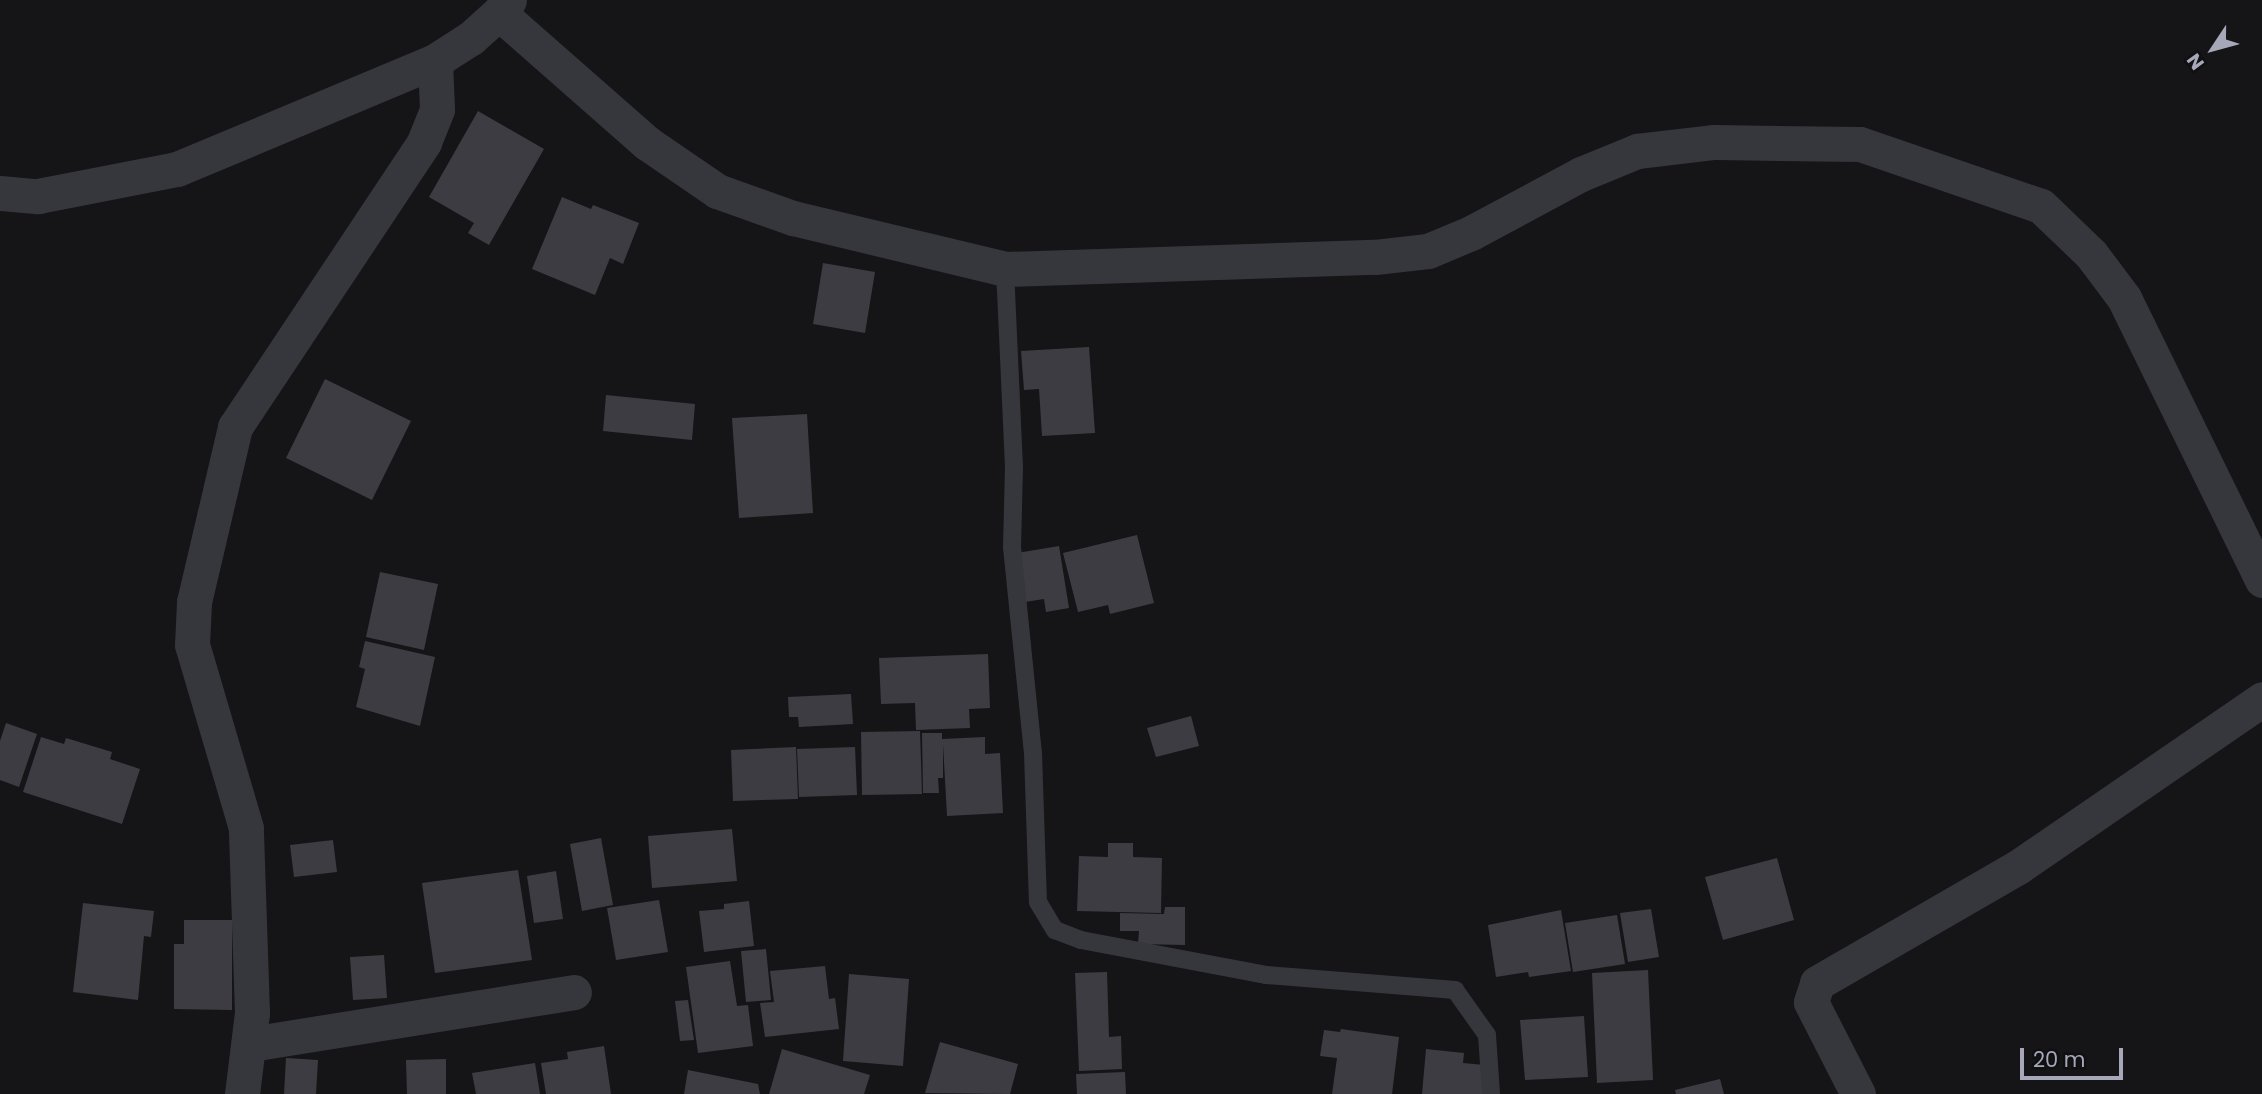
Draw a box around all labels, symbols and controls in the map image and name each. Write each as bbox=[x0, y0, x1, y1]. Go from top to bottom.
north arrow bbox=[2178, 14, 2248, 84]
text: N bbox=[2180, 48, 2211, 75]
scale bar bbox=[2024, 1034, 2127, 1078]
text: 20 m bbox=[2033, 1045, 2086, 1074]

